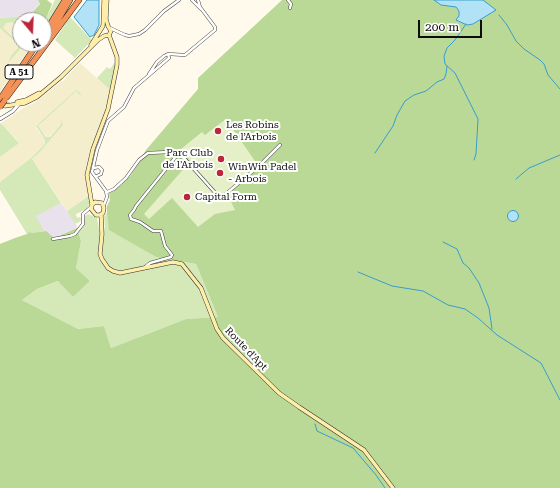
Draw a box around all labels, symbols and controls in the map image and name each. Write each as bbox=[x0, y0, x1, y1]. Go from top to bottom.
north arrow bbox=[12, 12, 52, 52]
scale bar bbox=[420, 12, 484, 38]
text: 200 m bbox=[425, 20, 459, 34]
text: N bbox=[30, 35, 42, 50]
road number: A 51 bbox=[5, 65, 33, 79]
place label: Les Robins de l’Arbois bbox=[226, 119, 279, 142]
marker: Les Robins de l’Arbois bbox=[213, 126, 223, 136]
place label: Parc Club de l'Arbois bbox=[162, 147, 213, 170]
marker: Parc Club de l'Arbois bbox=[216, 154, 226, 164]
place label: WinWin Padel - Arbois bbox=[228, 161, 296, 184]
marker: WinWin Padel - Arbois bbox=[215, 168, 225, 178]
place label: Capital Form bbox=[195, 191, 257, 203]
marker: Capital Form bbox=[182, 192, 192, 202]
street label: Route d'Apt bbox=[222, 325, 270, 373]

